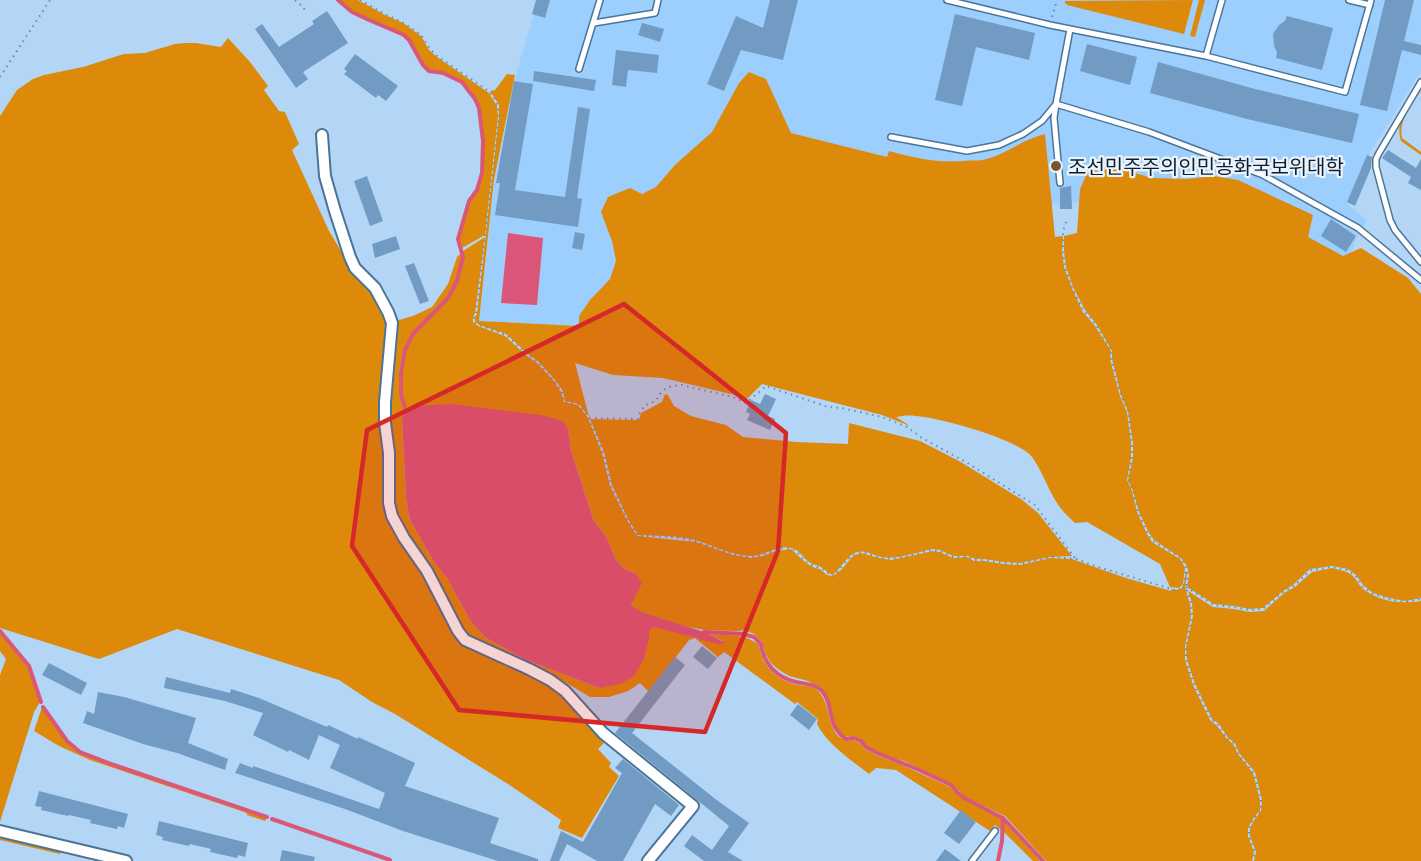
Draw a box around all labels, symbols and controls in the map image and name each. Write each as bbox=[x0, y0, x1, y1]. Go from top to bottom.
place label: 조선민주주의인민공화국보위대학 bbox=[1068, 153, 1344, 180]
marker: 조선민주주의인민공화국보위대학 bbox=[1049, 159, 1063, 173]

